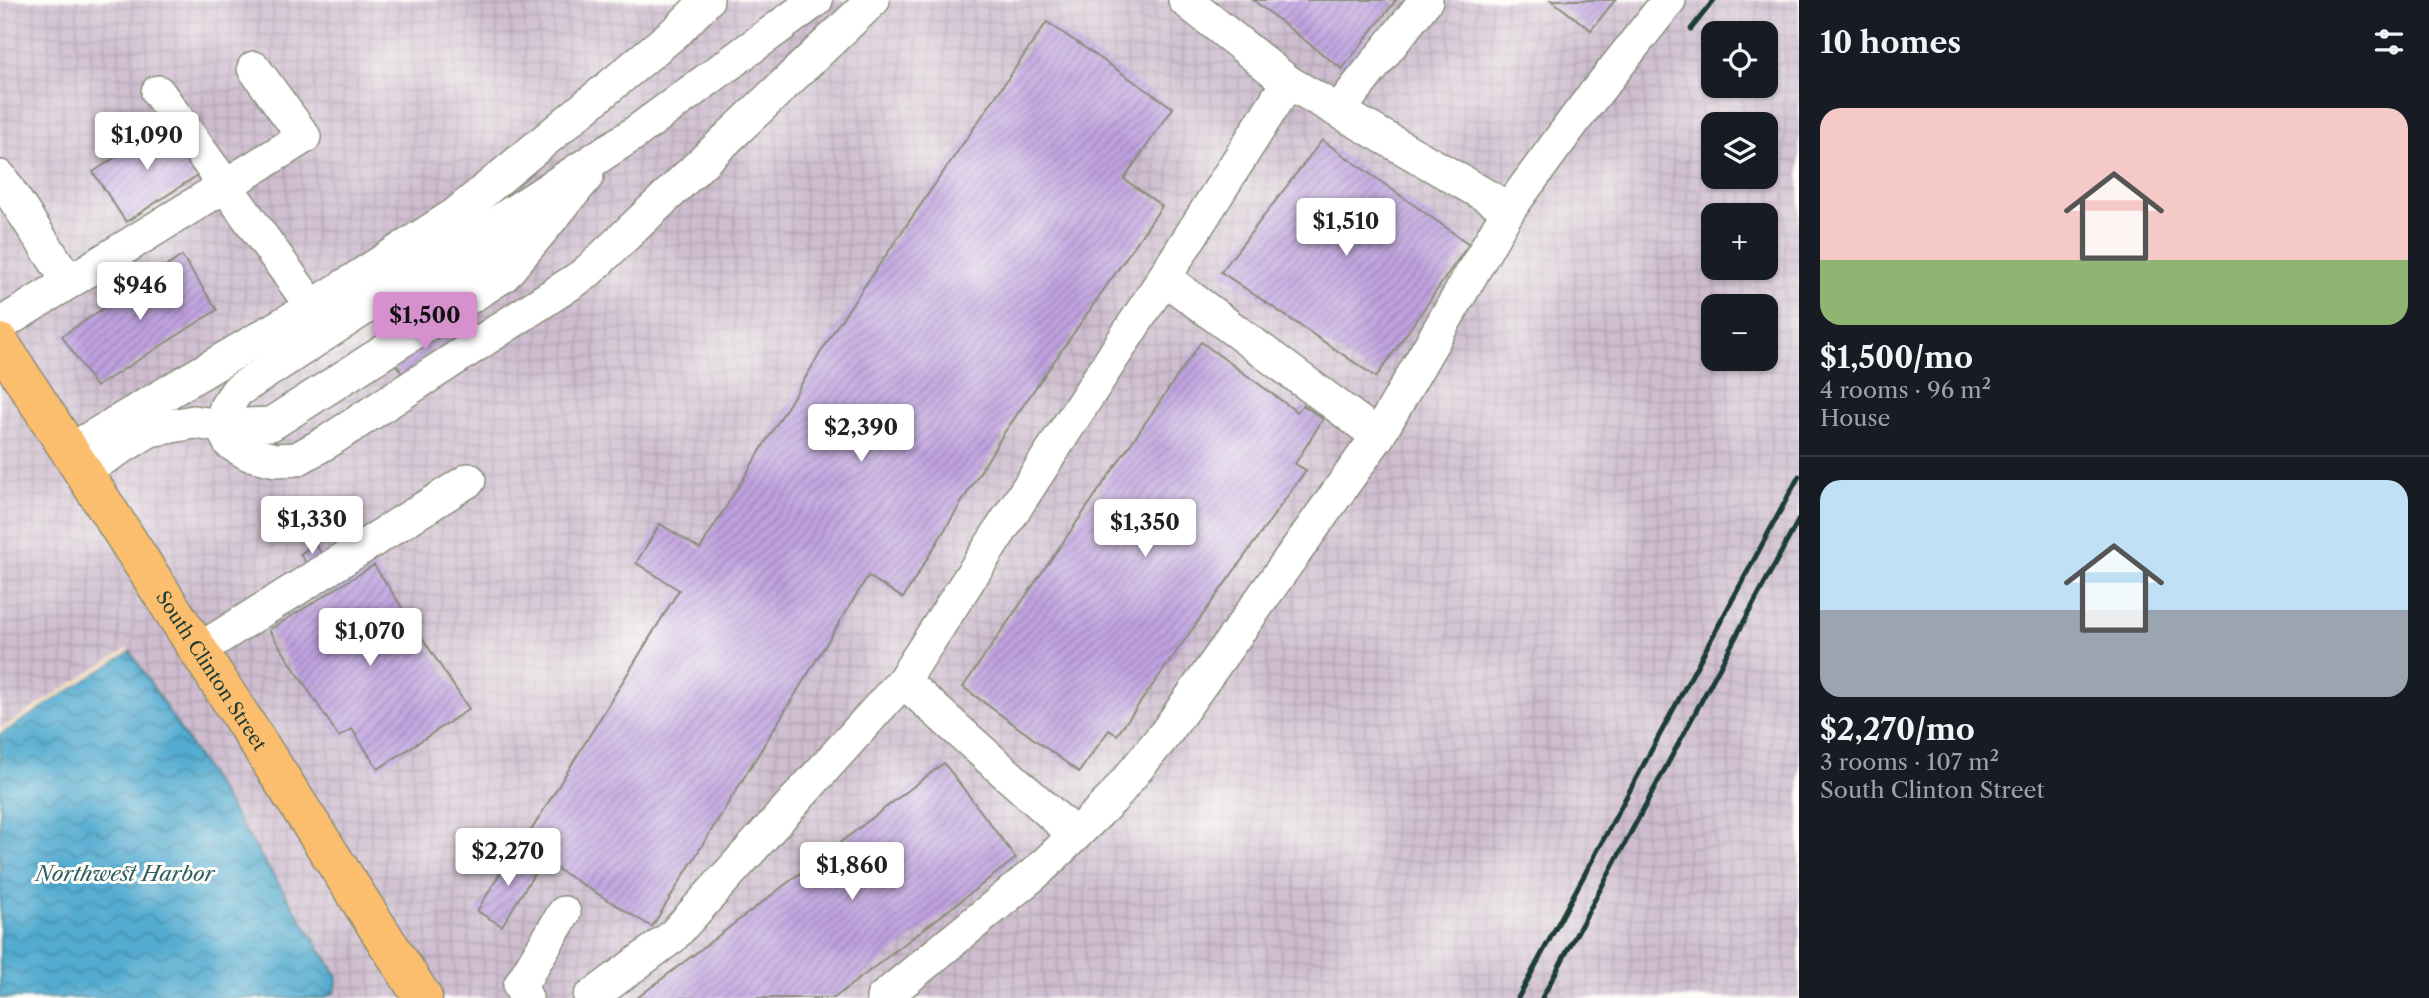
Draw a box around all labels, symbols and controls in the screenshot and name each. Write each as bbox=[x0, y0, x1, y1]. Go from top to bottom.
map controls bbox=[1701, 21, 1778, 371]
button: locate bbox=[1701, 21, 1778, 98]
icon: filters bbox=[2370, 23, 2408, 61]
text: 10 homes bbox=[1820, 24, 1961, 61]
button: layers bbox=[1701, 112, 1778, 189]
pin: $1,090 bbox=[90, 113, 204, 172]
text: $1,090 bbox=[111, 121, 183, 149]
icon: home bbox=[2051, 153, 2177, 279]
pin: $1,510 bbox=[1289, 198, 1403, 258]
button: + bbox=[1701, 203, 1778, 280]
text: $1,510 bbox=[1312, 207, 1380, 235]
pin: $946 bbox=[99, 262, 181, 322]
text: $946 bbox=[113, 271, 167, 299]
pin: $1,500 bbox=[368, 292, 482, 352]
button: − bbox=[1701, 294, 1778, 371]
text: $1,500 bbox=[389, 301, 461, 329]
text: $1,500/mo bbox=[1820, 339, 1973, 376]
text: 4 rooms · 96 m² bbox=[1820, 376, 1991, 404]
text: House bbox=[1820, 404, 1890, 432]
pin: $2,390 bbox=[804, 405, 918, 464]
text: $2,390 bbox=[824, 413, 898, 441]
pin: $1,330 bbox=[255, 496, 369, 556]
pin: $1,350 bbox=[1088, 500, 1202, 559]
text: $1,330 bbox=[277, 505, 347, 533]
text: $1,350 bbox=[1110, 508, 1180, 536]
icon: home bbox=[2051, 525, 2177, 651]
street label: South Clinton Street bbox=[151, 587, 271, 755]
pin: $1,070 bbox=[313, 608, 427, 668]
text: $1,070 bbox=[335, 617, 405, 645]
text: $2,270/mo bbox=[1820, 711, 1975, 748]
text: 3 rooms · 107 m² bbox=[1820, 748, 1999, 776]
text: South Clinton Street bbox=[1820, 776, 2045, 804]
pin: $2,270 bbox=[451, 828, 565, 888]
text: $2,270 bbox=[472, 837, 544, 865]
pin: $1,860 bbox=[795, 842, 909, 902]
text: $1,860 bbox=[816, 851, 888, 879]
water label: Northwest Harbor bbox=[34, 861, 216, 886]

